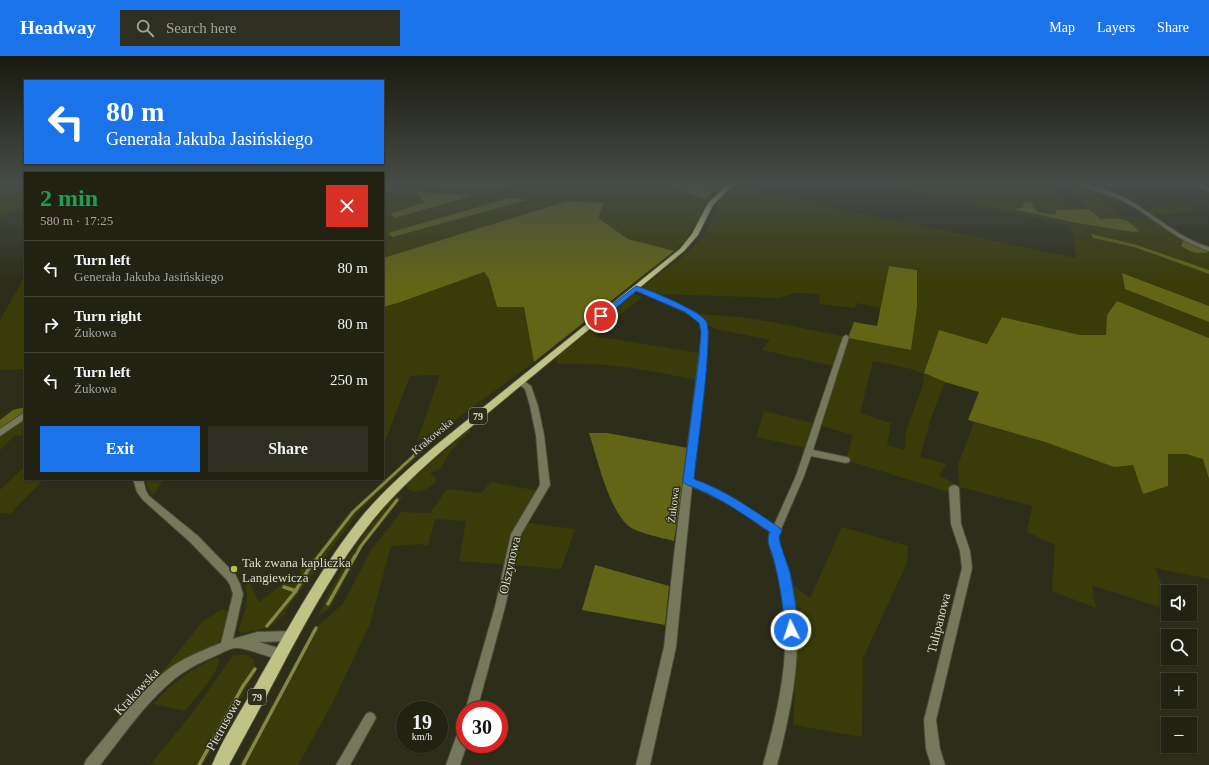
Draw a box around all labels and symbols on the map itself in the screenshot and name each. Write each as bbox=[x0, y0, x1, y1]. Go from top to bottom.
pin bbox=[584, 299, 618, 333]
road number: 79 bbox=[469, 408, 487, 424]
street label: Krakowska bbox=[409, 415, 455, 457]
street label: Żukowa bbox=[665, 486, 681, 524]
street label: Olszynowa bbox=[496, 535, 523, 595]
place label: Tak zwana kapliczka Langiewicza bbox=[242, 555, 351, 585]
marker: Tak zwana kapliczka Langiewicza bbox=[229, 564, 239, 574]
street label: Tulipanowa bbox=[924, 591, 953, 655]
position arrow bbox=[770, 609, 812, 651]
street label: Krakowska bbox=[111, 664, 162, 718]
road number: 79 bbox=[248, 689, 266, 705]
street label: Pietrusowa bbox=[203, 695, 244, 753]
speed limit sign: 30 bbox=[456, 701, 508, 753]

